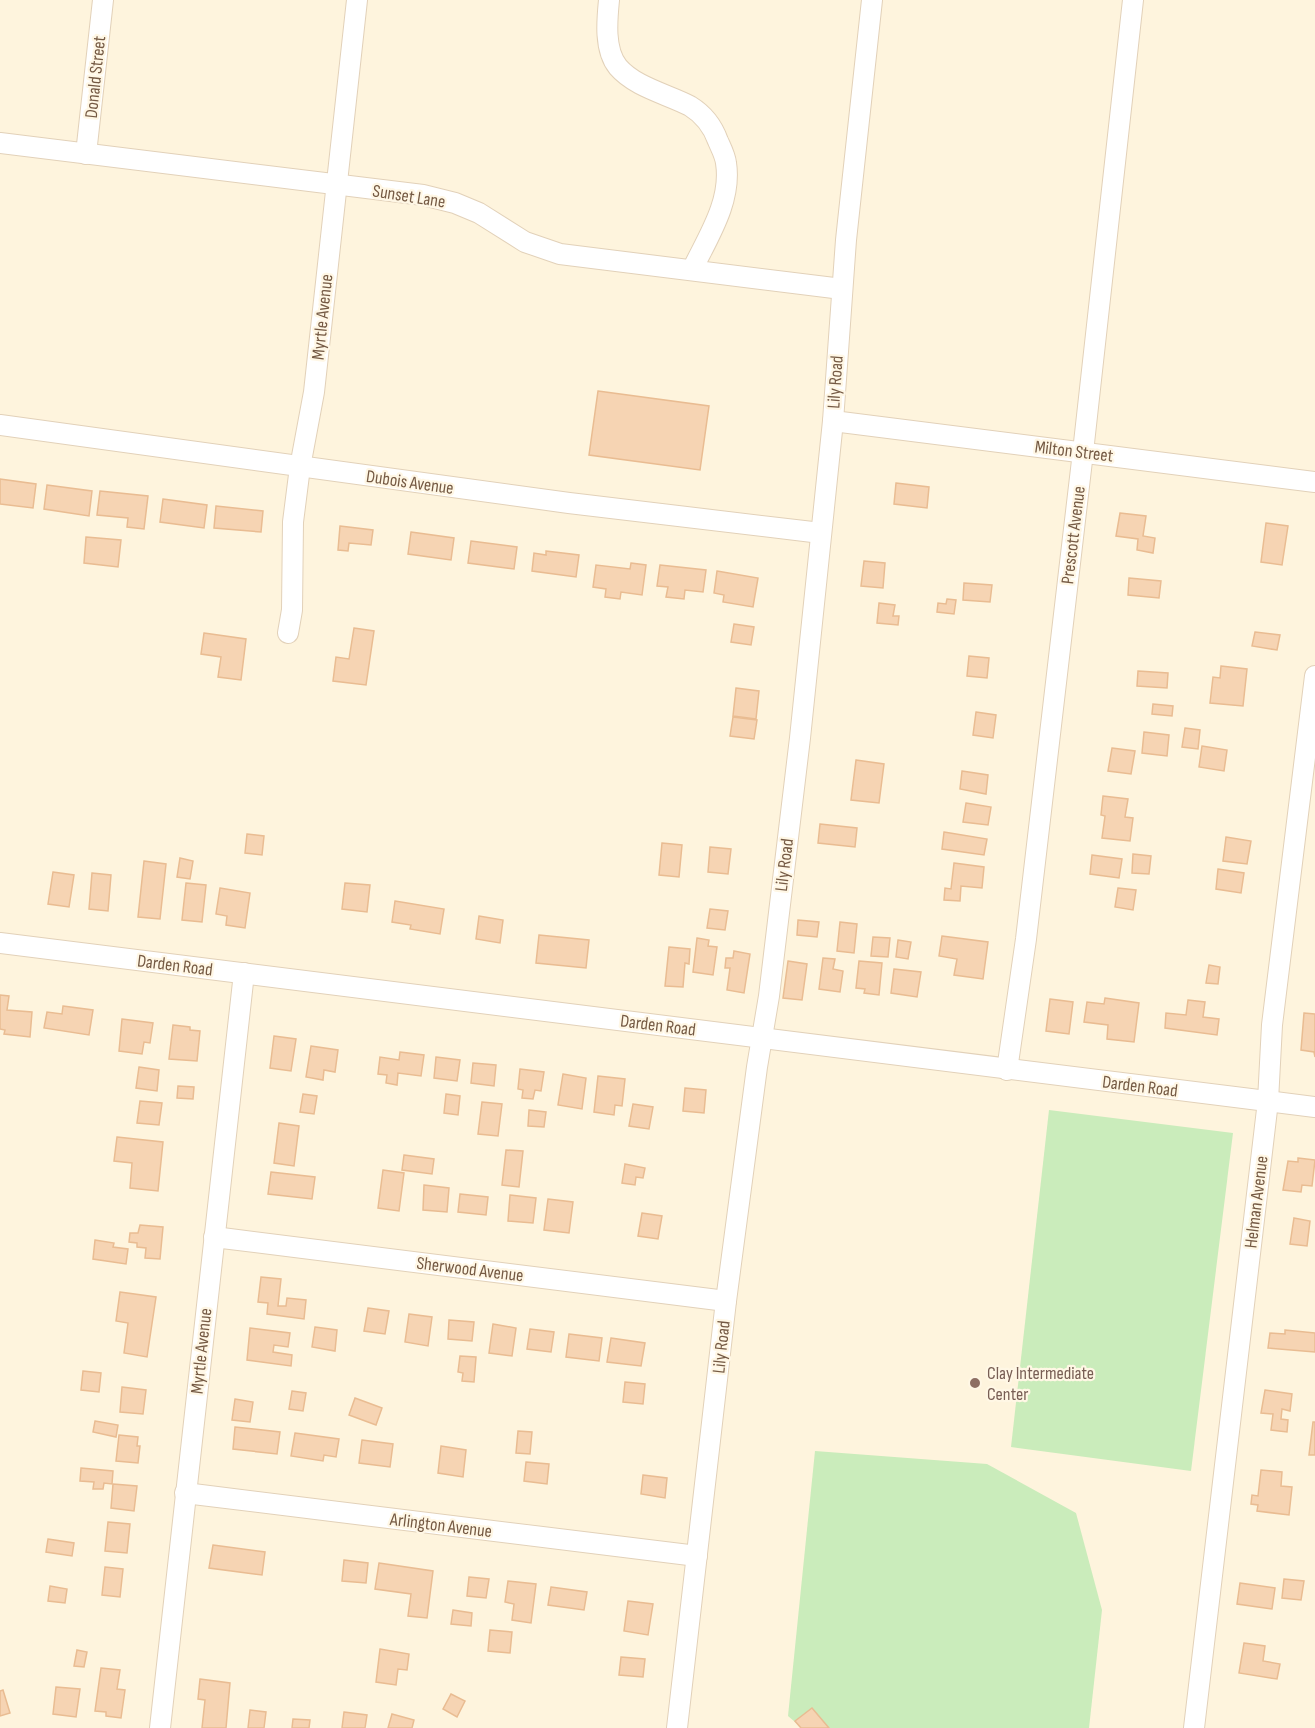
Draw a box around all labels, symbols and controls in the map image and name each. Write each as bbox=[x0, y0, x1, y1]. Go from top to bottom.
street label: Donald Street bbox=[81, 34, 110, 119]
street label: Sunset Lane bbox=[371, 180, 447, 213]
street label: Myrtle Avenue bbox=[308, 273, 337, 361]
street label: Lily Road bbox=[823, 355, 848, 409]
street label: Milton Street bbox=[1034, 436, 1115, 467]
street label: Dubois Avenue bbox=[365, 466, 455, 499]
street label: Prescott Avenue bbox=[1057, 485, 1090, 585]
street label: Lily Road bbox=[771, 837, 798, 893]
street label: Darden Road bbox=[136, 950, 214, 981]
street label: Darden Road bbox=[619, 1010, 697, 1041]
street label: Darden Road bbox=[1101, 1071, 1179, 1102]
street label: Helman Avenue bbox=[1240, 1155, 1273, 1249]
street label: Sherwood Avenue bbox=[415, 1253, 525, 1286]
street label: Myrtle Avenue bbox=[187, 1307, 216, 1395]
street label: Lily Road bbox=[708, 1320, 735, 1375]
place label: Clay Intermediate Center bbox=[987, 1363, 1094, 1405]
marker: Clay Intermediate Center bbox=[968, 1376, 982, 1390]
street label: Arlington Avenue bbox=[388, 1509, 493, 1542]

